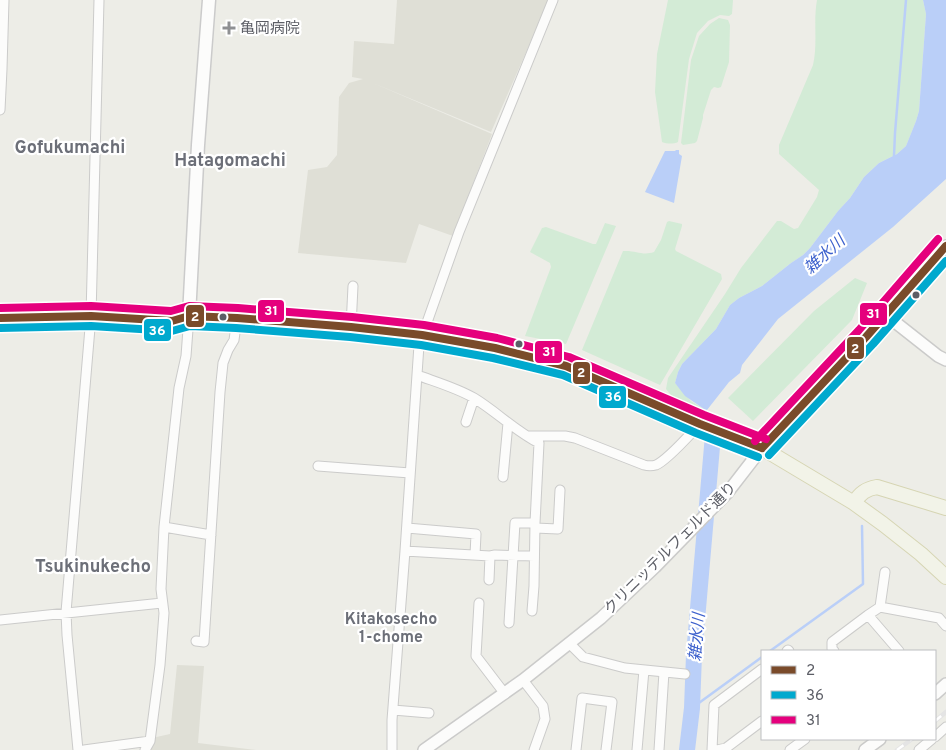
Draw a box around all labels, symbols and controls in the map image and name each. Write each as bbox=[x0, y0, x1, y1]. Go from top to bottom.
place label: 亀岡病院 bbox=[240, 20, 300, 39]
marker: 亀岡病院 bbox=[222, 21, 236, 35]
district label: Gofukumachi bbox=[15, 137, 125, 160]
district label: Hatagomachi bbox=[174, 150, 286, 173]
water label: 雑水川 bbox=[801, 231, 851, 279]
unlabelled marker bbox=[911, 290, 921, 300]
line badge: 31 bbox=[257, 299, 285, 323]
line badge: 31 bbox=[859, 302, 888, 326]
text: 31 bbox=[264, 303, 278, 320]
line badge: 2 bbox=[185, 304, 205, 328]
text: 31 bbox=[866, 306, 880, 323]
text: 2 bbox=[191, 309, 199, 326]
unlabelled marker bbox=[218, 312, 228, 322]
line badge: 36 bbox=[143, 318, 172, 342]
text: 36 bbox=[149, 323, 166, 340]
line badge: 2 bbox=[846, 336, 865, 360]
unlabelled marker bbox=[514, 339, 524, 349]
line badge: 31 bbox=[534, 340, 563, 364]
text: 2 bbox=[851, 341, 859, 358]
text: 31 bbox=[542, 344, 556, 361]
line badge: 2 bbox=[572, 361, 591, 385]
text: 2 bbox=[577, 365, 585, 382]
line badge: 36 bbox=[598, 385, 627, 409]
text: 36 bbox=[605, 389, 622, 406]
street label: クリニッテルフェルド通り bbox=[601, 479, 741, 619]
district label: Tsukinukecho bbox=[35, 556, 151, 579]
district label: Kitakosecho 1-chome bbox=[345, 610, 437, 648]
water label: 雑水川 bbox=[686, 610, 710, 662]
legend bbox=[761, 650, 936, 740]
text: 2 bbox=[806, 662, 815, 681]
text: 36 bbox=[806, 687, 824, 706]
text: 31 bbox=[806, 712, 821, 731]

